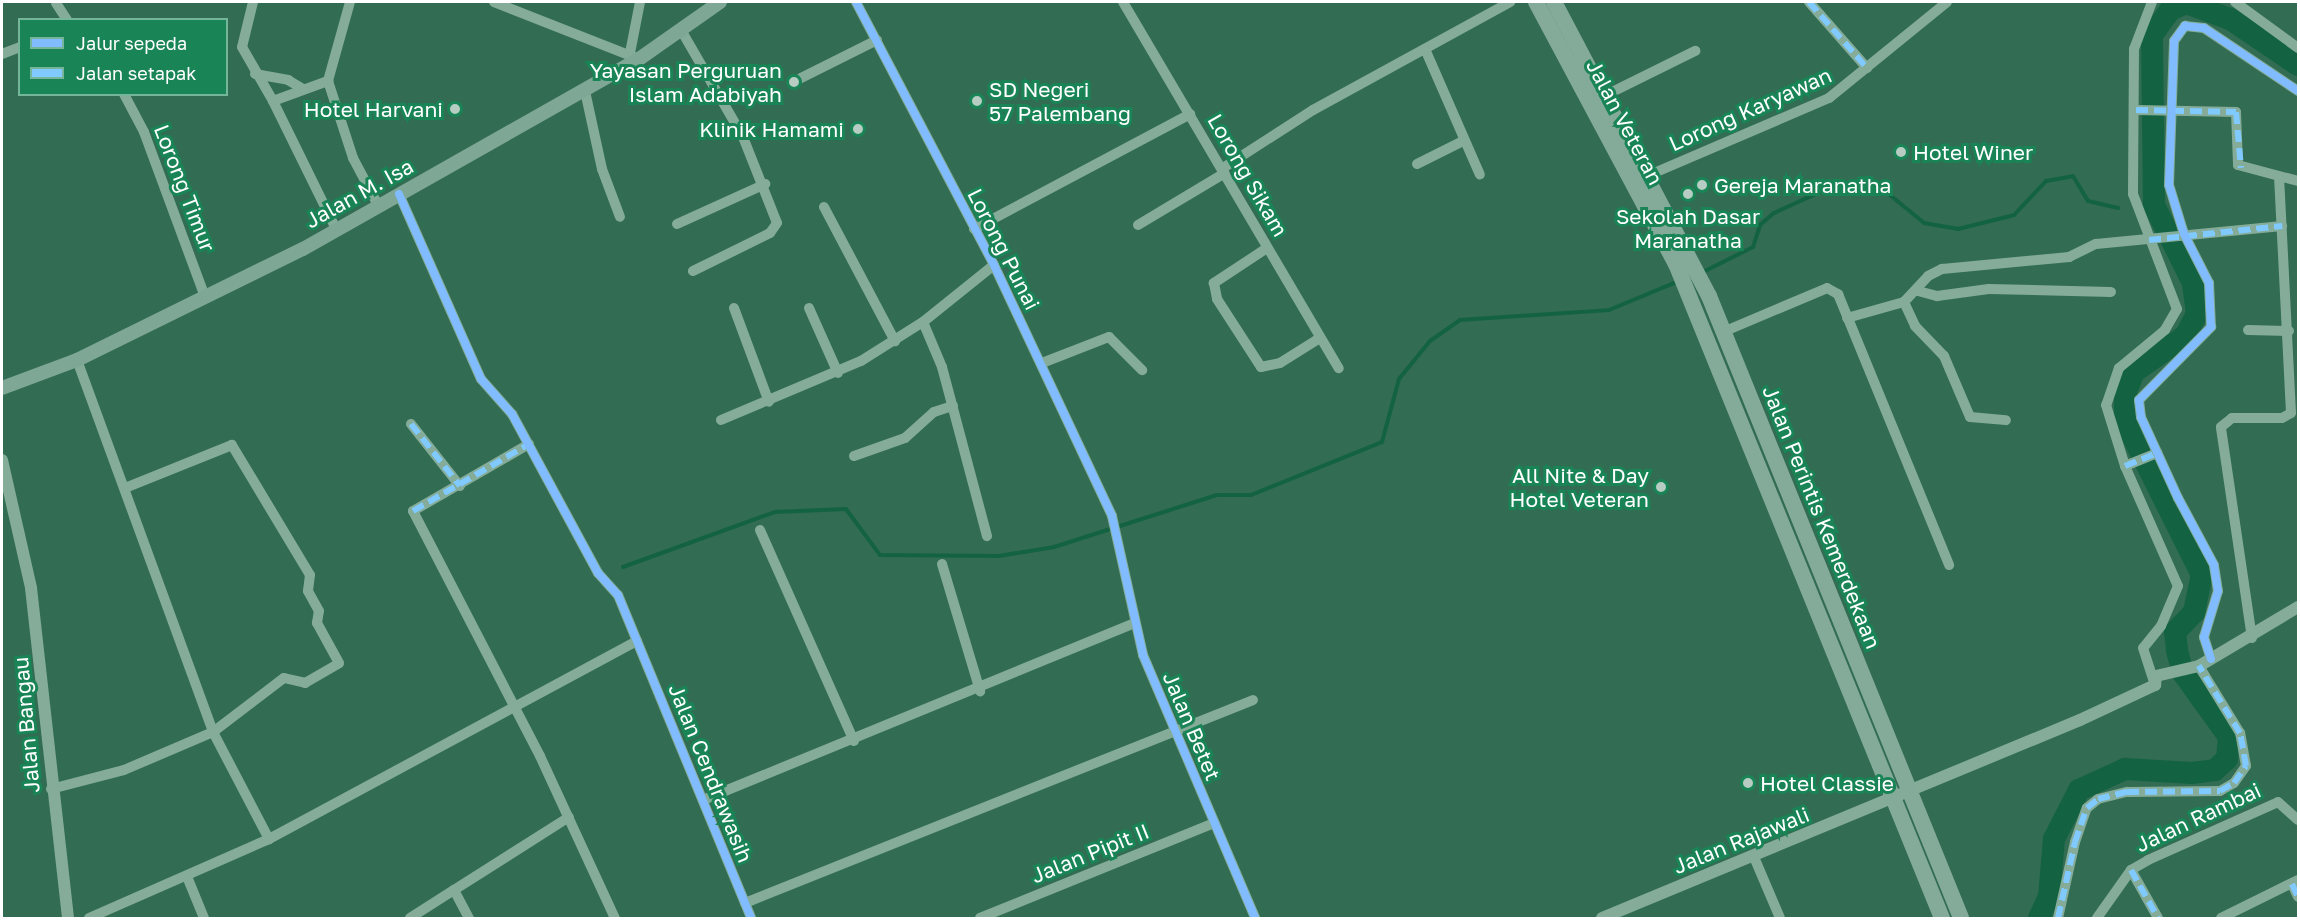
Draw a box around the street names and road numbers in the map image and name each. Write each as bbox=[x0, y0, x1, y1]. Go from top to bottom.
street label: Jalan Veteran bbox=[1581, 55, 1669, 189]
street label: Lorong Karyawan bbox=[1665, 62, 1835, 156]
street label: Lorong Sikam bbox=[1203, 109, 1293, 241]
street label: Lorong Timur bbox=[149, 121, 221, 255]
street label: Jalan M. Isa bbox=[301, 153, 417, 233]
street label: Lorong Punai bbox=[963, 184, 1045, 314]
street label: Jalan Perintis Kemerdekaan bbox=[1758, 382, 1886, 652]
street label: Jalan Bangau bbox=[7, 656, 45, 794]
street label: Jalan Betet bbox=[1158, 668, 1226, 784]
street label: Jalan Cendrawasih bbox=[664, 680, 758, 866]
street label: Jalan Rambai bbox=[2131, 777, 2265, 857]
street label: Jalan Rajawali bbox=[1669, 801, 1813, 879]
street label: Jalan Pipit II bbox=[1027, 818, 1153, 888]

